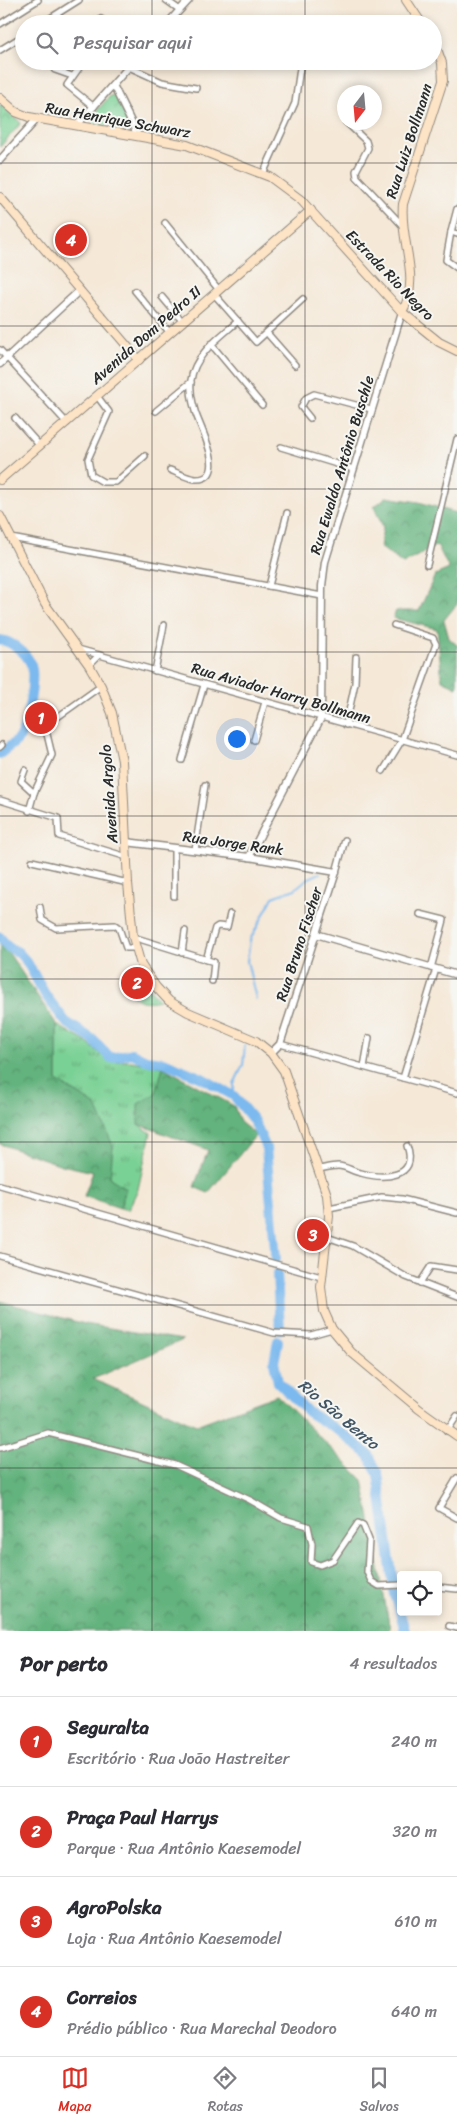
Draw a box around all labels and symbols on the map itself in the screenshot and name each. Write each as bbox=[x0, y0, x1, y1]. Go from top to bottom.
street label: Rua Luiz Bollmann bbox=[378, 80, 440, 202]
north arrow bbox=[337, 85, 382, 130]
street label: Rua Henrique Schwarz bbox=[43, 94, 194, 146]
pin: 4 bbox=[55, 221, 87, 259]
street label: Estrada Rio Negro bbox=[339, 223, 441, 327]
street label: Avenida Dom Pedro II bbox=[84, 279, 208, 392]
street label: Rua Ewaldo Antônio Buschle bbox=[302, 372, 382, 558]
street label: Rua Aviador Harry Bollmann bbox=[188, 655, 374, 731]
pin: 1 bbox=[25, 699, 57, 737]
your location bbox=[224, 726, 250, 752]
street label: Avenida Argolo bbox=[93, 743, 125, 845]
street label: Rua Jorge Rank bbox=[181, 823, 286, 863]
street label: Rua Bruno Fischer bbox=[268, 883, 330, 1005]
pin: 2 bbox=[121, 964, 153, 1002]
pin: 3 bbox=[297, 1216, 329, 1254]
water label: Rio São Bento bbox=[292, 1372, 387, 1458]

